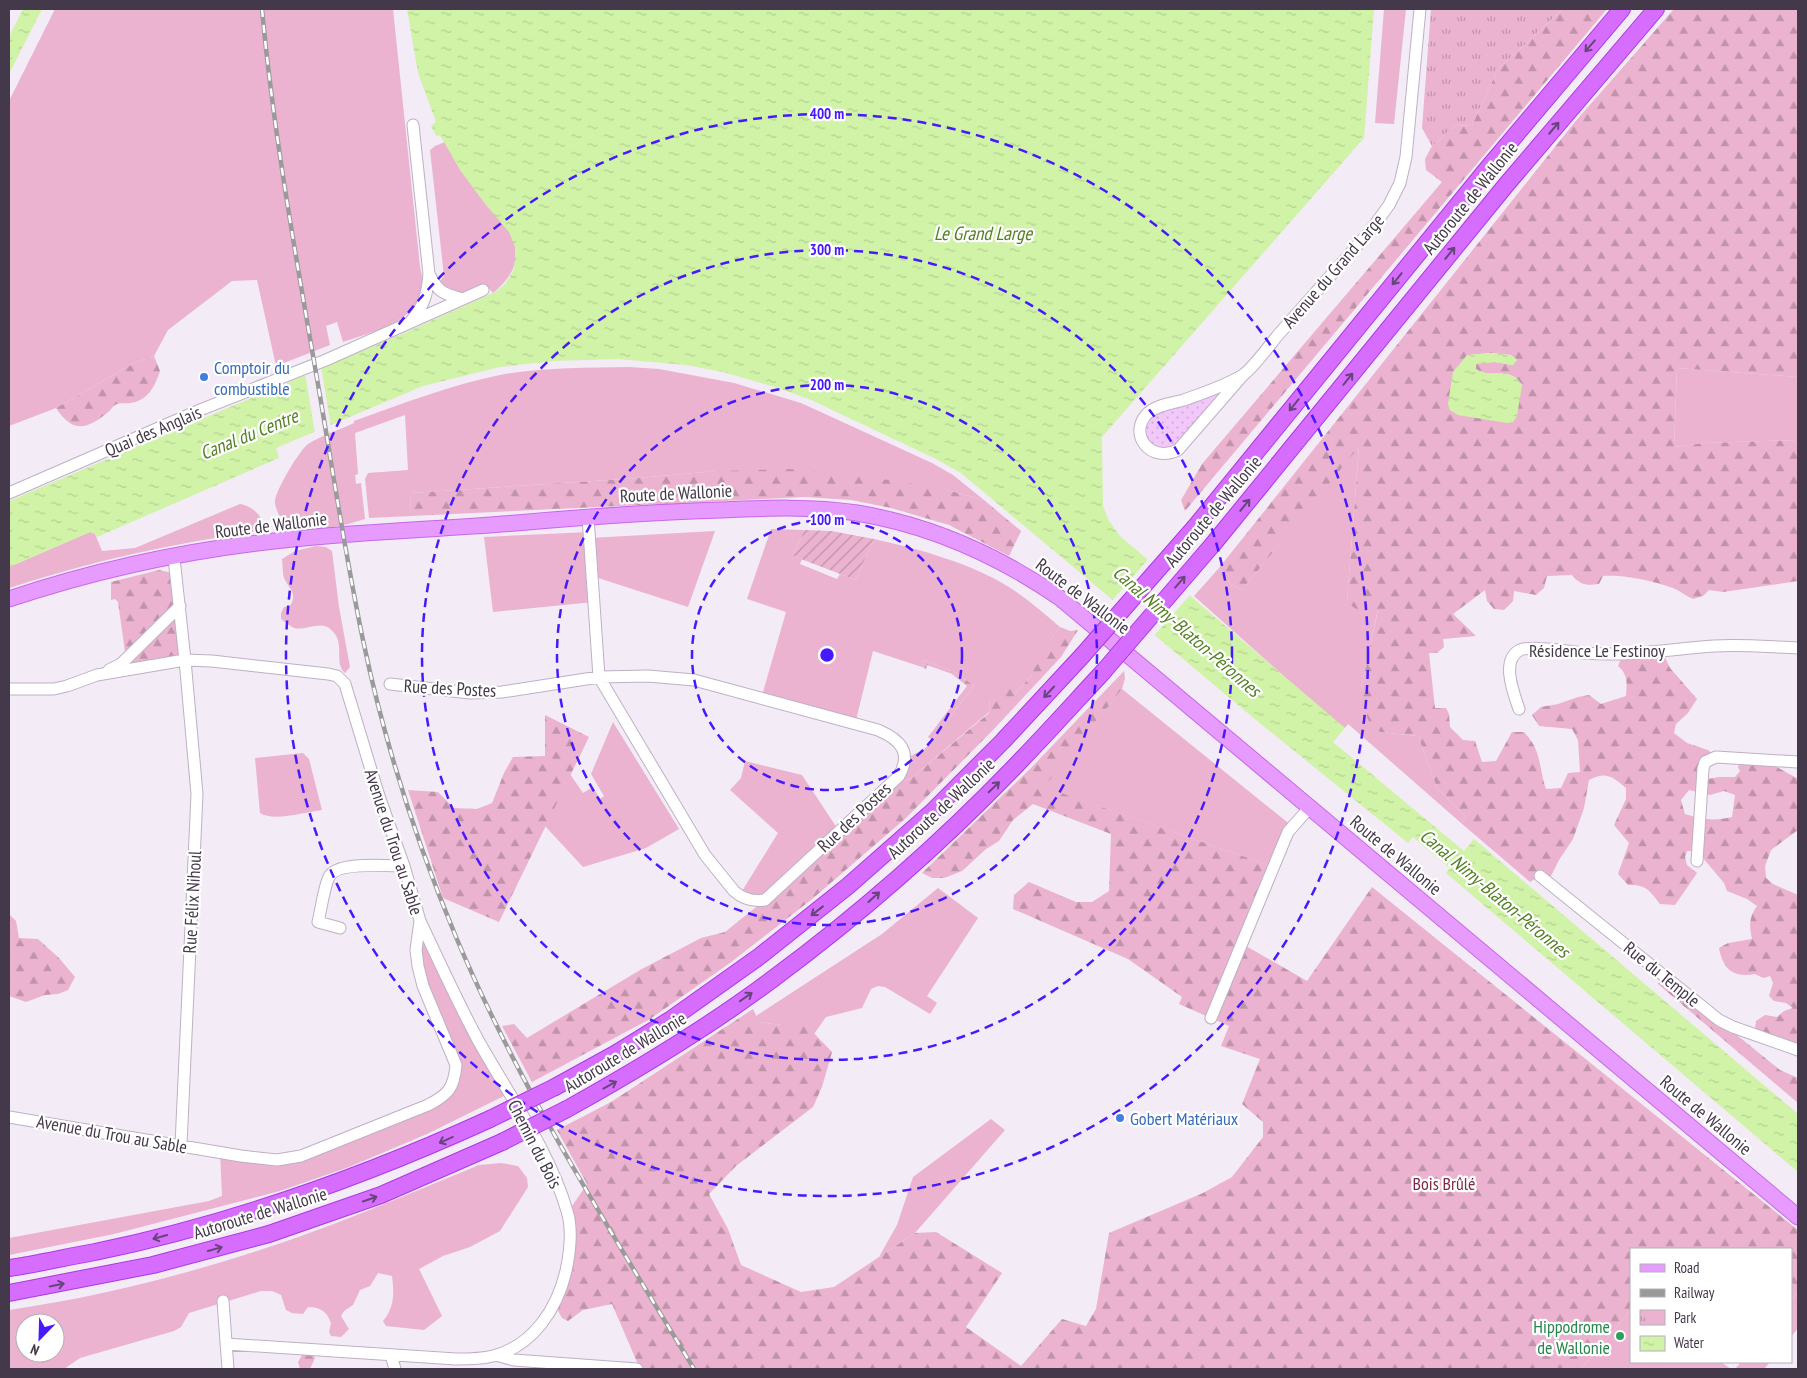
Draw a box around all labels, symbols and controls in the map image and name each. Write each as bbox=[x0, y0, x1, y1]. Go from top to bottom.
one-way arrow bbox=[1584, 39, 1596, 52]
text: 400 m bbox=[810, 104, 844, 123]
one-way arrow bbox=[1548, 122, 1560, 135]
street label: Autoroute de Wallonie bbox=[1418, 137, 1522, 259]
street label: Avenue du Grand Large bbox=[1277, 209, 1389, 333]
water label: Le Grand Large bbox=[934, 221, 1033, 245]
text: 300 m bbox=[810, 240, 844, 259]
one-way arrow bbox=[1445, 247, 1456, 260]
one-way arrow bbox=[1392, 272, 1403, 285]
place label: Comptoir du combustible bbox=[214, 356, 290, 400]
marker: Comptoir du combustible bbox=[198, 371, 210, 383]
one-way arrow bbox=[1342, 373, 1353, 386]
text: 200 m bbox=[810, 375, 844, 394]
one-way arrow bbox=[1289, 398, 1300, 411]
street label: Quai des Anglais bbox=[101, 400, 205, 462]
water label: Canal du Centre bbox=[196, 403, 303, 465]
street label: Autoroute de Wallonie bbox=[1160, 451, 1266, 571]
street label: Route de Wallonie bbox=[619, 479, 733, 507]
one-way arrow bbox=[1239, 499, 1250, 512]
street label: Route de Wallonie bbox=[214, 507, 328, 543]
text: 100 m bbox=[810, 510, 844, 529]
street label: Route de Wallonie bbox=[1031, 553, 1135, 639]
water label: Canal Nimy-Blaton-Péronnes bbox=[1108, 560, 1267, 703]
one-way arrow bbox=[1175, 576, 1186, 589]
street label: Résidence Le Festinoy bbox=[1529, 639, 1665, 662]
centre of rings bbox=[818, 646, 836, 664]
street label: Rue des Postes bbox=[403, 674, 497, 702]
one-way arrow bbox=[1043, 685, 1055, 698]
street label: Autoroute de Wallonie bbox=[883, 752, 999, 864]
street label: Avenue du Trou au Sable bbox=[360, 766, 428, 918]
street label: Rue des Postes bbox=[812, 777, 896, 857]
one-way arrow bbox=[987, 781, 1000, 793]
street label: Route de Wallonie bbox=[1346, 810, 1446, 900]
water label: Canal Nimy-Blaton-Péronnes bbox=[1415, 823, 1576, 964]
street label: Rue Félix Nihoul bbox=[178, 849, 206, 954]
one-way arrow bbox=[868, 891, 881, 903]
one-way arrow bbox=[811, 906, 824, 917]
street label: Rue du Temple bbox=[1619, 936, 1705, 1012]
one-way arrow bbox=[739, 992, 753, 1002]
street label: Autoroute de Wallonie bbox=[560, 1007, 690, 1097]
street label: Route de Wallonie bbox=[1656, 1070, 1756, 1160]
one-way arrow bbox=[602, 1080, 617, 1090]
street label: Chemin du Bois bbox=[503, 1096, 567, 1192]
place label: Gobert Matériaux bbox=[1130, 1107, 1239, 1130]
street label: Avenue du Trou au Sable bbox=[35, 1109, 189, 1159]
marker: Gobert Matériaux bbox=[1114, 1112, 1126, 1124]
one-way arrow bbox=[439, 1135, 454, 1145]
park label: Bois Brûlé bbox=[1413, 1172, 1475, 1195]
street label: Autoroute de Wallonie bbox=[190, 1182, 330, 1244]
one-way arrow bbox=[362, 1194, 377, 1203]
one-way arrow bbox=[152, 1233, 168, 1243]
one-way arrow bbox=[207, 1243, 223, 1253]
legend bbox=[1630, 1248, 1792, 1363]
text: Road bbox=[1674, 1258, 1700, 1277]
one-way arrow bbox=[48, 1280, 64, 1289]
text: Railway bbox=[1674, 1283, 1715, 1302]
text: Park bbox=[1674, 1308, 1696, 1327]
north arrow bbox=[15, 1313, 65, 1363]
place label: Hippodrome de Wallonie bbox=[1533, 1315, 1610, 1359]
marker: Hippodrome de Wallonie bbox=[1614, 1330, 1626, 1342]
text: Water bbox=[1674, 1333, 1705, 1352]
text: N bbox=[28, 1340, 42, 1360]

